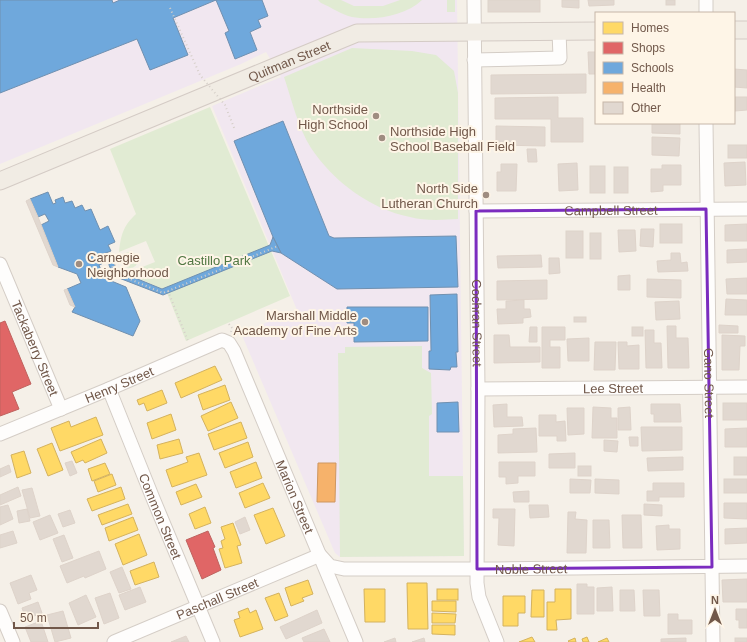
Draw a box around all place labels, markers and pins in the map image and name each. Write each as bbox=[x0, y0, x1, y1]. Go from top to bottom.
place label: Northside High School bbox=[298, 102, 368, 132]
marker: Northside High School bbox=[371, 111, 381, 121]
place label: Northside High School Baseball Field bbox=[390, 124, 515, 154]
marker: Northside High School Baseball Field bbox=[377, 133, 387, 143]
place label: North Side Lutheran Church bbox=[381, 181, 478, 211]
marker: North Side Lutheran Church bbox=[481, 190, 491, 200]
place label: Carnegie Neighborhood bbox=[87, 250, 169, 280]
marker: Carnegie Neighborhood bbox=[74, 259, 84, 269]
place label: Marshall Middle Academy of Fine Arts bbox=[233, 308, 357, 338]
marker: Marshall Middle Academy of Fine Arts bbox=[360, 317, 370, 327]

